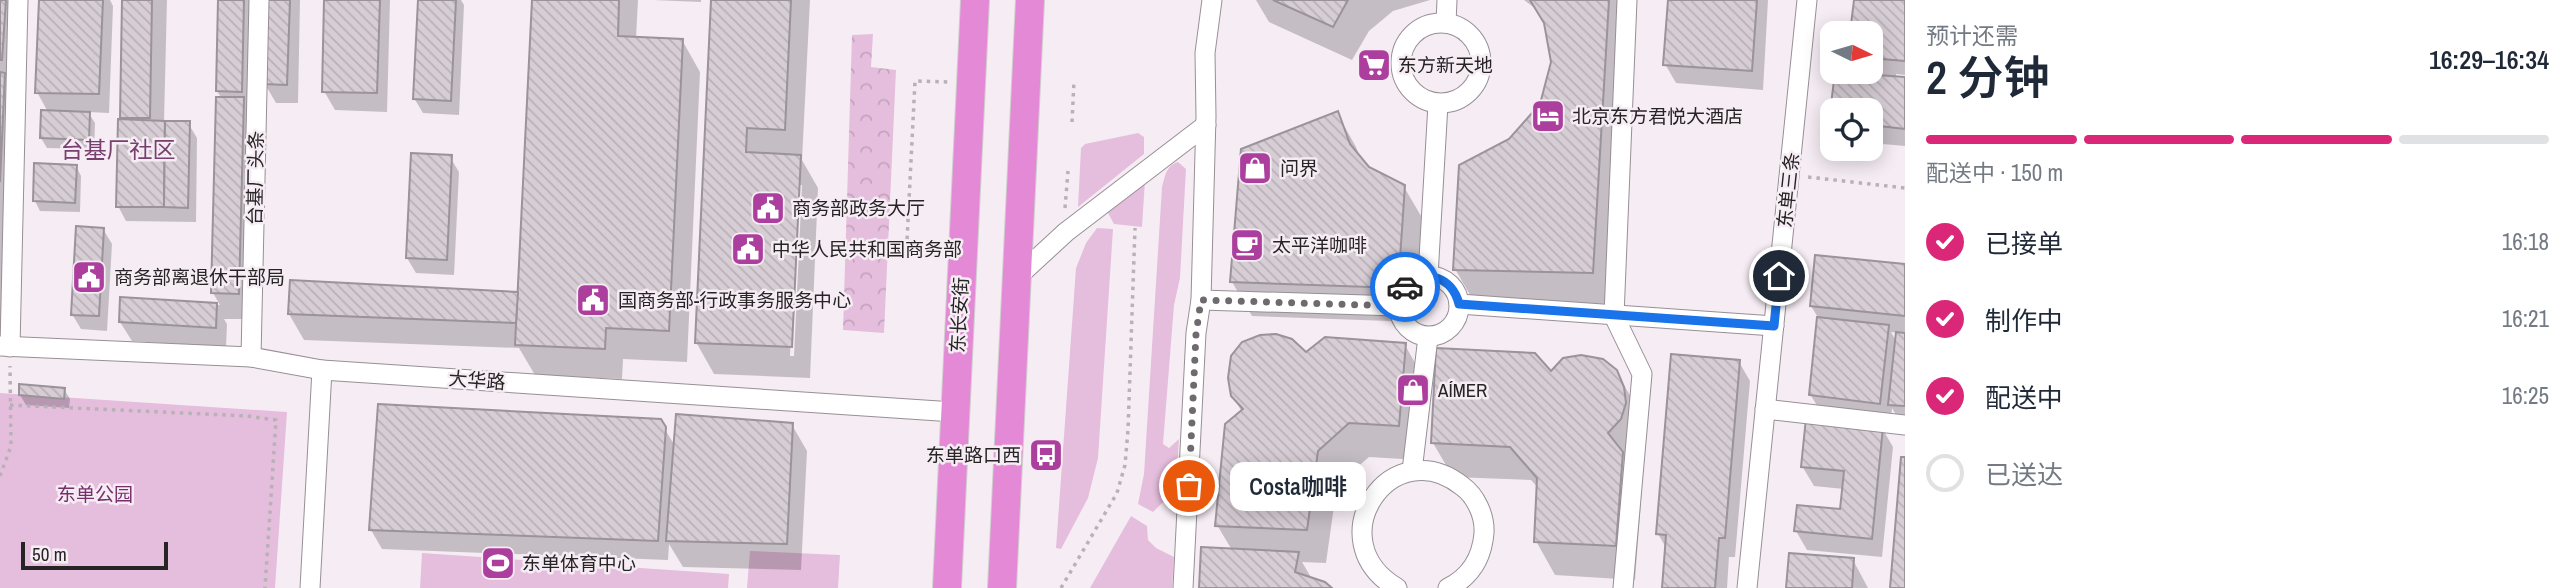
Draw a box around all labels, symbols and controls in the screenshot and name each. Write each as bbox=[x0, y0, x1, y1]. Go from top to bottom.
text: 预计还需 bbox=[1926, 20, 2018, 51]
north arrow bbox=[1820, 21, 1883, 84]
map controls bbox=[1820, 21, 1883, 161]
text: 16:29–16:34 bbox=[2429, 42, 2549, 77]
supermarket icon: 东方新天地 bbox=[1355, 46, 1393, 84]
text: 2 分钟 bbox=[1926, 46, 2049, 108]
place label: 东方新天地 bbox=[1398, 52, 1493, 78]
hotel icon: 北京东方君悦大酒店 bbox=[1529, 97, 1567, 135]
button: locate bbox=[1820, 98, 1883, 161]
place label: 北京东方君悦大酒店 bbox=[1572, 103, 1743, 129]
street label: 台基厂头条 bbox=[241, 130, 269, 226]
district label: 台基厂社区 bbox=[61, 134, 176, 165]
shop icon: 问界 bbox=[1236, 149, 1274, 187]
street label: 东单三条 bbox=[1771, 151, 1805, 229]
place label: 问界 bbox=[1280, 155, 1318, 181]
text: 配送中 · 150 m bbox=[1926, 157, 2063, 188]
public building icon: 商务部政务大厅 bbox=[749, 189, 787, 227]
place label: 商务部政务大厅 bbox=[792, 195, 925, 221]
icon: check bbox=[1926, 223, 1964, 261]
cafe icon: 太平洋咖啡 bbox=[1228, 226, 1266, 264]
text: 已接单 bbox=[1985, 226, 2063, 261]
text: 16:18 bbox=[2502, 226, 2549, 257]
public building icon: 中华人民共和国商务部 bbox=[729, 230, 767, 268]
place label: 太平洋咖啡 bbox=[1272, 232, 1367, 258]
place label: 中华人民共和国商务部 bbox=[772, 236, 962, 262]
pin bbox=[1749, 246, 1809, 306]
courier bbox=[1370, 252, 1440, 322]
icon: home bbox=[1760, 257, 1798, 295]
public building icon: 商务部离退休干部局 bbox=[70, 258, 108, 296]
place label: 商务部离退休干部局 bbox=[114, 264, 285, 290]
icon: car bbox=[1386, 268, 1424, 306]
street label: 东长安街 bbox=[944, 276, 974, 354]
public building icon: 国商务部-行政事务服务中心 bbox=[574, 281, 612, 319]
place label: 国商务部-行政事务服务中心 bbox=[618, 287, 851, 313]
icon: check bbox=[1926, 300, 1964, 338]
text: 制作中 bbox=[1985, 303, 2063, 338]
text: 16:21 bbox=[2502, 303, 2549, 334]
street label: 大华路 bbox=[448, 365, 506, 395]
shop icon: AÍMER bbox=[1394, 371, 1432, 409]
place label: AÍMER bbox=[1437, 377, 1487, 403]
icon: check bbox=[1926, 377, 1964, 415]
text: 配送中 bbox=[1985, 380, 2063, 415]
text: 16:25 bbox=[2502, 380, 2549, 411]
bus stop icon: 东单路口西 bbox=[1027, 436, 1065, 474]
place label: 东单路口西 bbox=[926, 442, 1021, 468]
pin bbox=[1159, 456, 1219, 516]
text: 已送达 bbox=[1985, 457, 2063, 492]
callout: Costa咖啡 bbox=[1231, 462, 1368, 510]
icon: bag bbox=[1170, 467, 1208, 505]
text: Costa咖啡 bbox=[1249, 471, 1347, 502]
park label: 东单公园 bbox=[57, 481, 133, 507]
scale bar bbox=[21, 539, 168, 571]
text: 50 m bbox=[32, 541, 67, 567]
sports icon: 东单体育中心 bbox=[479, 544, 517, 582]
place label: 东单体育中心 bbox=[522, 550, 636, 576]

